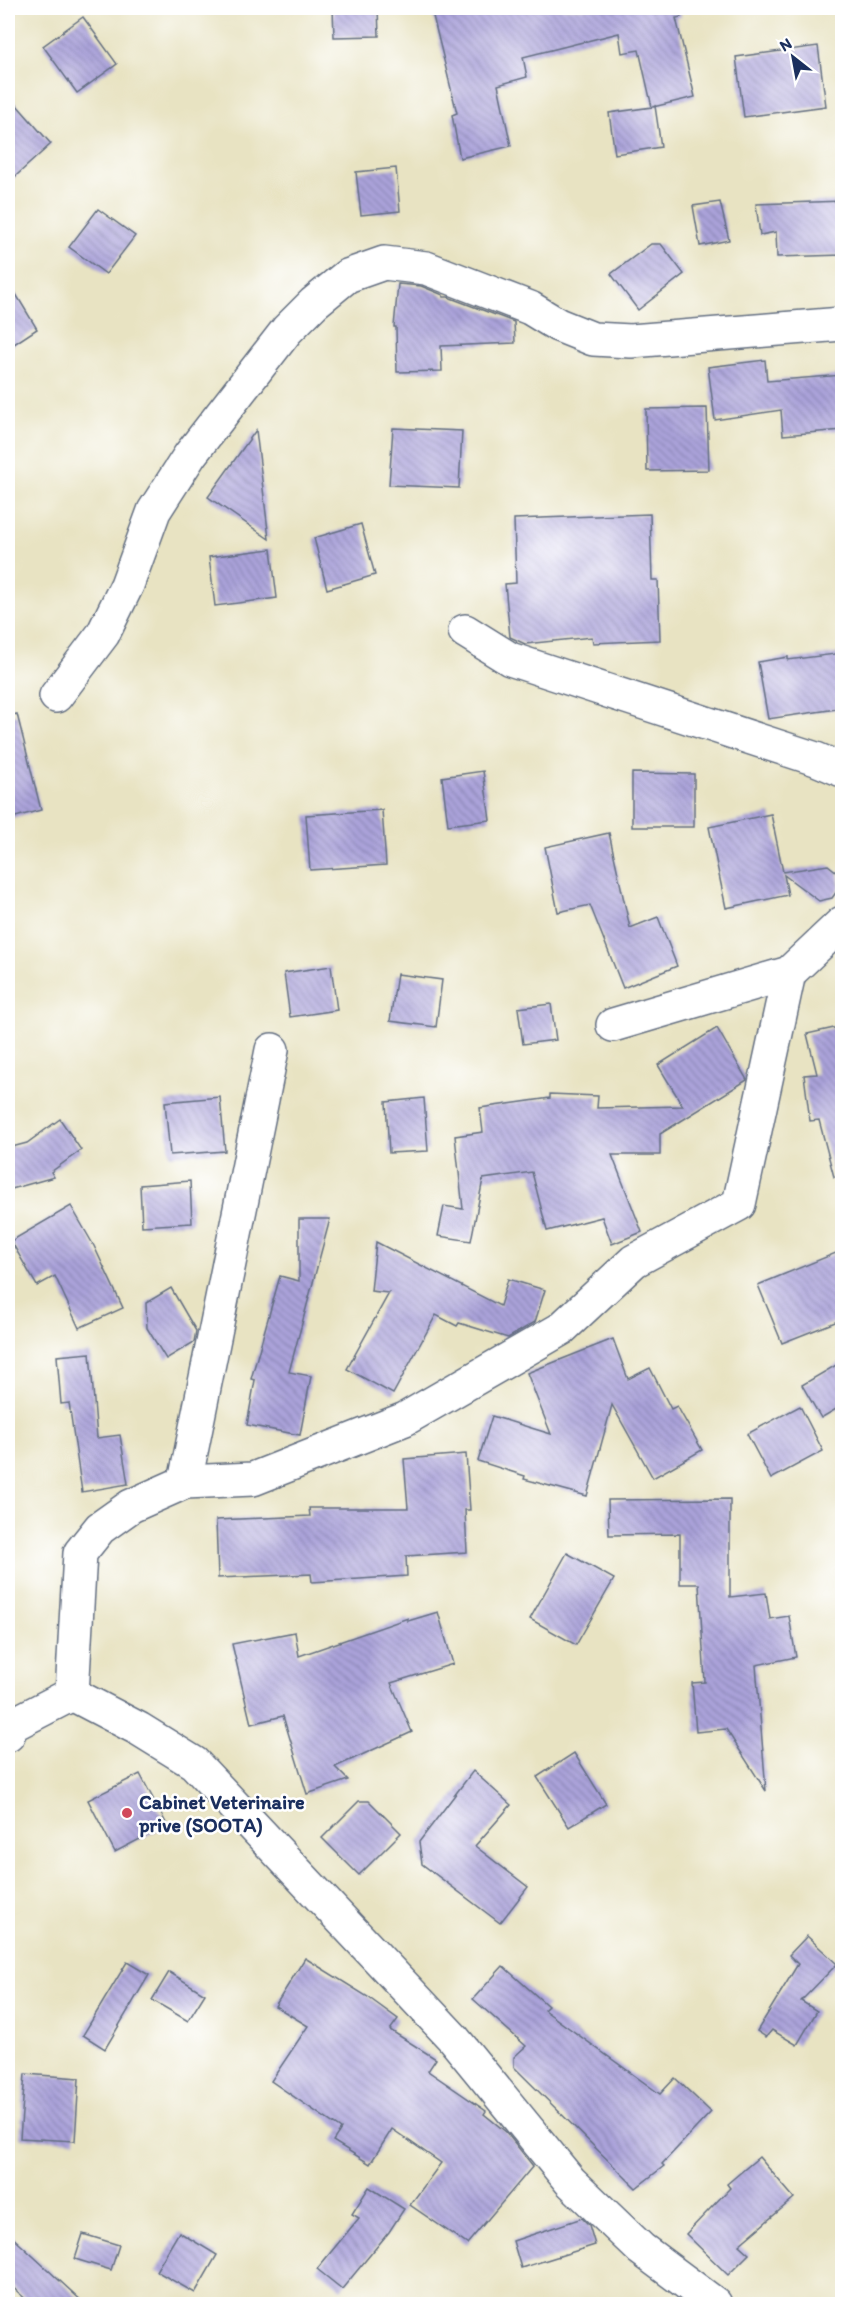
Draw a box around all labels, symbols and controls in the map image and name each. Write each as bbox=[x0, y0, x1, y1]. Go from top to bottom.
north arrow bbox=[763, 27, 823, 87]
text: N bbox=[776, 34, 795, 55]
place label: Cabinet Veterinaire prive (SOOTA) bbox=[138, 1790, 305, 1838]
marker: Cabinet Veterinaire prive (SOOTA) bbox=[120, 1806, 134, 1820]

